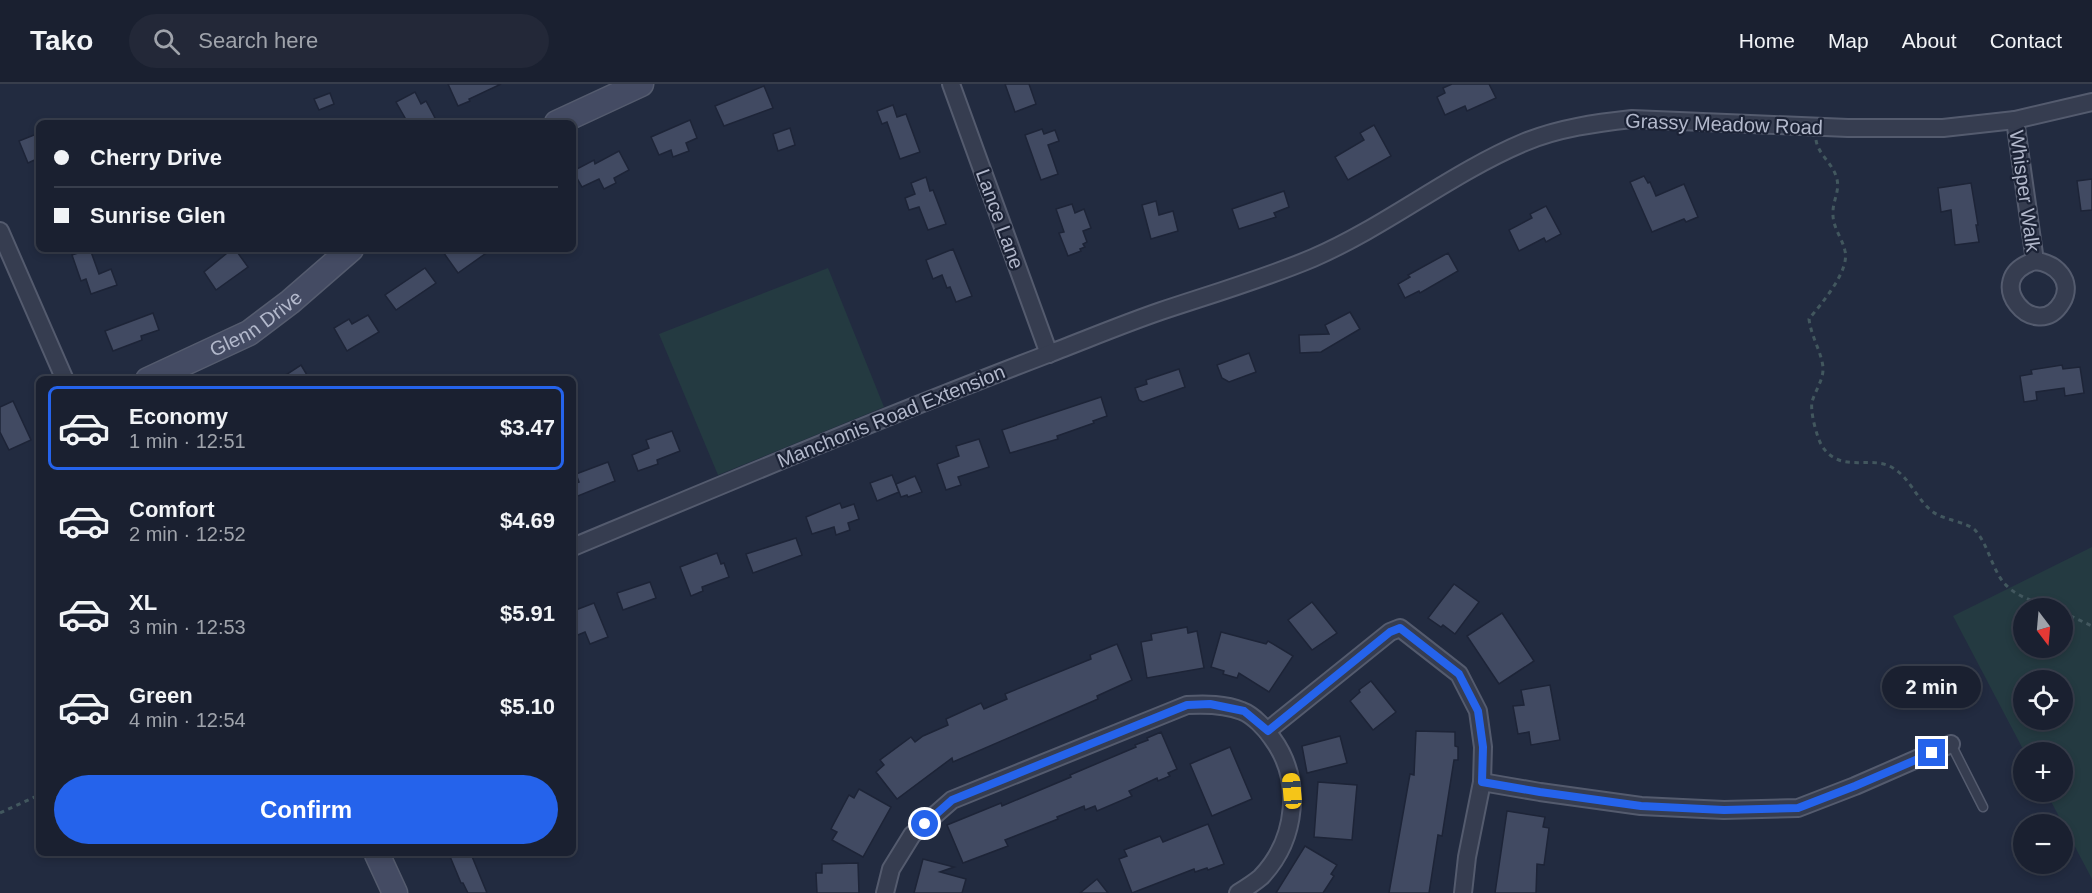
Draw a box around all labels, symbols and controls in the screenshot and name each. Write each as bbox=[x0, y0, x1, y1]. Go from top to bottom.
search box bbox=[129, 14, 549, 68]
text: Tako bbox=[30, 25, 93, 56]
icon: search bbox=[150, 25, 183, 58]
text: Search here bbox=[198, 28, 318, 53]
text: Home bbox=[1739, 29, 1795, 52]
text: Map bbox=[1828, 29, 1869, 52]
text: About bbox=[1902, 29, 1957, 52]
text: Contact bbox=[1990, 29, 2062, 52]
street label: Grassy Meadow Road bbox=[1625, 110, 1823, 138]
street label: Whisper Walk bbox=[2006, 129, 2045, 254]
text: Cherry Drive bbox=[90, 145, 222, 170]
street label: Lance Lane bbox=[972, 166, 1028, 272]
text: Sunrise Glen bbox=[90, 203, 226, 228]
street label: Glenn Drive bbox=[206, 286, 306, 361]
street label: Manchonis Road Extension bbox=[774, 360, 1008, 472]
icon: car bbox=[57, 401, 111, 455]
text: Economy bbox=[129, 404, 228, 429]
text: $3.47 bbox=[500, 415, 555, 440]
text: 1 min · 12:51 bbox=[129, 430, 246, 452]
icon: car bbox=[57, 494, 111, 548]
text: Comfort bbox=[129, 497, 215, 522]
text: $4.69 bbox=[500, 508, 555, 533]
text: 2 min · 12:52 bbox=[129, 523, 246, 545]
icon: car bbox=[57, 587, 111, 641]
text: XL bbox=[129, 590, 157, 615]
north arrow bbox=[2013, 598, 2073, 658]
map controls bbox=[2013, 598, 2073, 874]
text: $5.91 bbox=[500, 601, 555, 626]
text: 3 min · 12:53 bbox=[129, 616, 246, 638]
callout: 2 min bbox=[1882, 666, 1982, 708]
button: locate bbox=[2013, 670, 2073, 730]
text: 2 min bbox=[1905, 676, 1958, 698]
icon: car bbox=[57, 680, 111, 734]
text: Green bbox=[129, 683, 193, 708]
text: $5.10 bbox=[500, 694, 555, 719]
text: 4 min · 12:54 bbox=[129, 709, 246, 731]
route end bbox=[1918, 739, 1945, 766]
button: + bbox=[2013, 742, 2073, 802]
car bbox=[1281, 772, 1303, 810]
button: Confirm bbox=[54, 775, 558, 844]
route start bbox=[911, 810, 938, 837]
button: − bbox=[2013, 814, 2073, 874]

